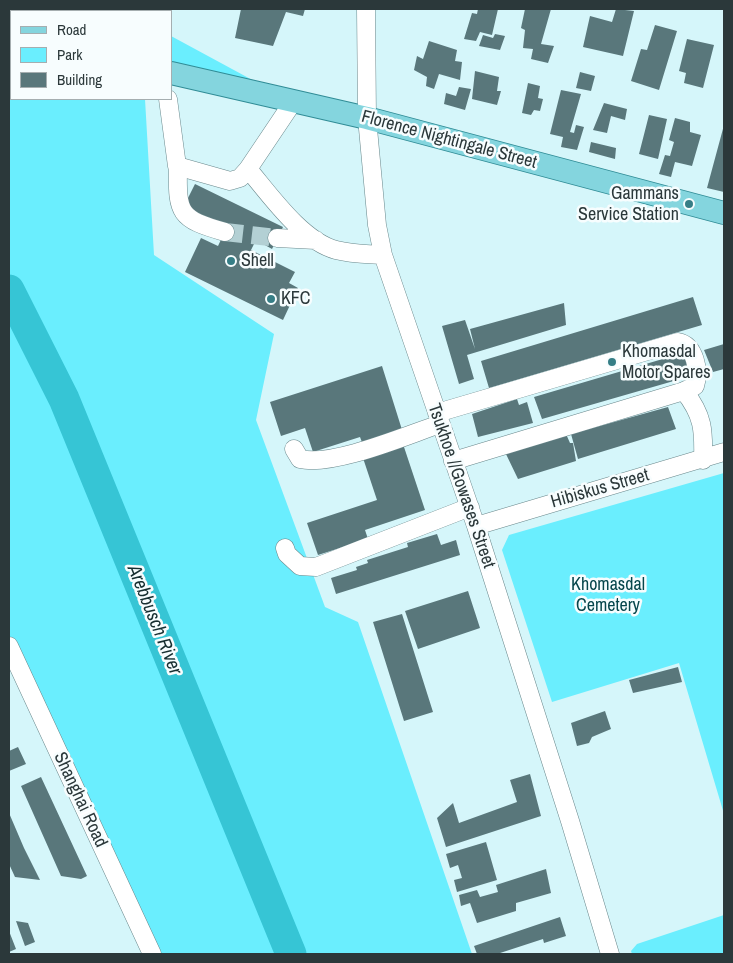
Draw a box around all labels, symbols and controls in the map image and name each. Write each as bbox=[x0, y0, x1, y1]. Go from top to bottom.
legend bbox=[10, 10, 172, 100]
text: Road bbox=[57, 19, 86, 40]
text: Park bbox=[57, 44, 82, 65]
text: Building bbox=[57, 69, 102, 90]
street label: Florence Nightingale Street bbox=[359, 106, 539, 174]
place label: Gammans Service Station bbox=[578, 183, 679, 225]
marker: Gammans Service Station bbox=[683, 198, 695, 210]
place label: Shell bbox=[241, 250, 274, 272]
marker: Shell bbox=[225, 255, 237, 267]
place label: KFC bbox=[281, 288, 311, 310]
marker: KFC bbox=[265, 293, 277, 305]
place label: Khomasdal Motor Spares bbox=[622, 341, 711, 384]
marker: Khomasdal Motor Spares bbox=[606, 356, 618, 368]
street label: Tsukhoe //Gowases Street bbox=[423, 401, 499, 571]
street label: Hibiskus Street bbox=[549, 465, 651, 513]
water label: Arebbusch River bbox=[122, 562, 186, 678]
park label: Khomasdal Cemetery bbox=[571, 574, 645, 616]
street label: Shanghai Road bbox=[49, 749, 111, 851]

